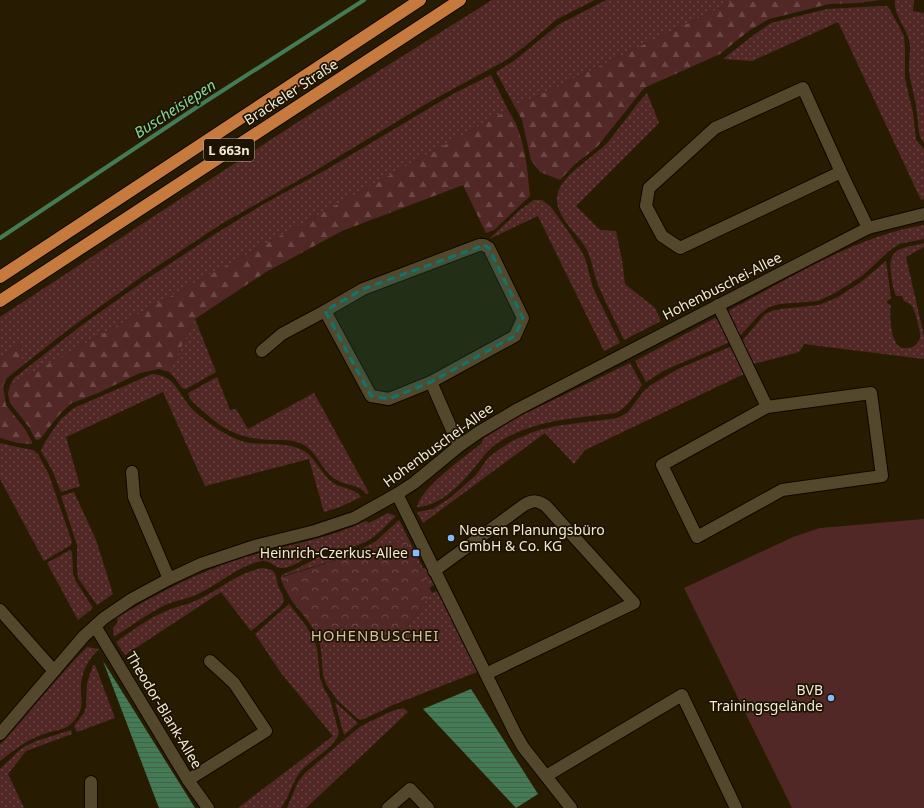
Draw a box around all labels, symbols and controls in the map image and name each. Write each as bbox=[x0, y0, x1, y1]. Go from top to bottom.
street label: Brackeler Straße bbox=[240, 54, 341, 129]
water label: Buscheisiepen bbox=[130, 74, 219, 142]
road number: L 663n bbox=[204, 139, 254, 161]
street label: Hohenbuschei-Allee bbox=[659, 247, 785, 324]
street label: Hohenbuschei-Allee bbox=[379, 398, 497, 491]
place label: Neesen Planungsbüro GmbH & Co. KG bbox=[459, 520, 605, 555]
marker: Neesen Planungsbüro GmbH & Co. KG bbox=[446, 533, 456, 543]
place label: Heinrich-Czerkus-Allee bbox=[260, 543, 408, 562]
marker: Heinrich-Czerkus-Allee bbox=[411, 548, 421, 558]
district label: HOHENBUSCHEI bbox=[311, 625, 439, 645]
street label: Theodor-Blank-Allee bbox=[122, 648, 207, 772]
place label: BVB Trainingsgelände bbox=[710, 680, 823, 715]
marker: BVB Trainingsgelände bbox=[826, 693, 836, 703]

